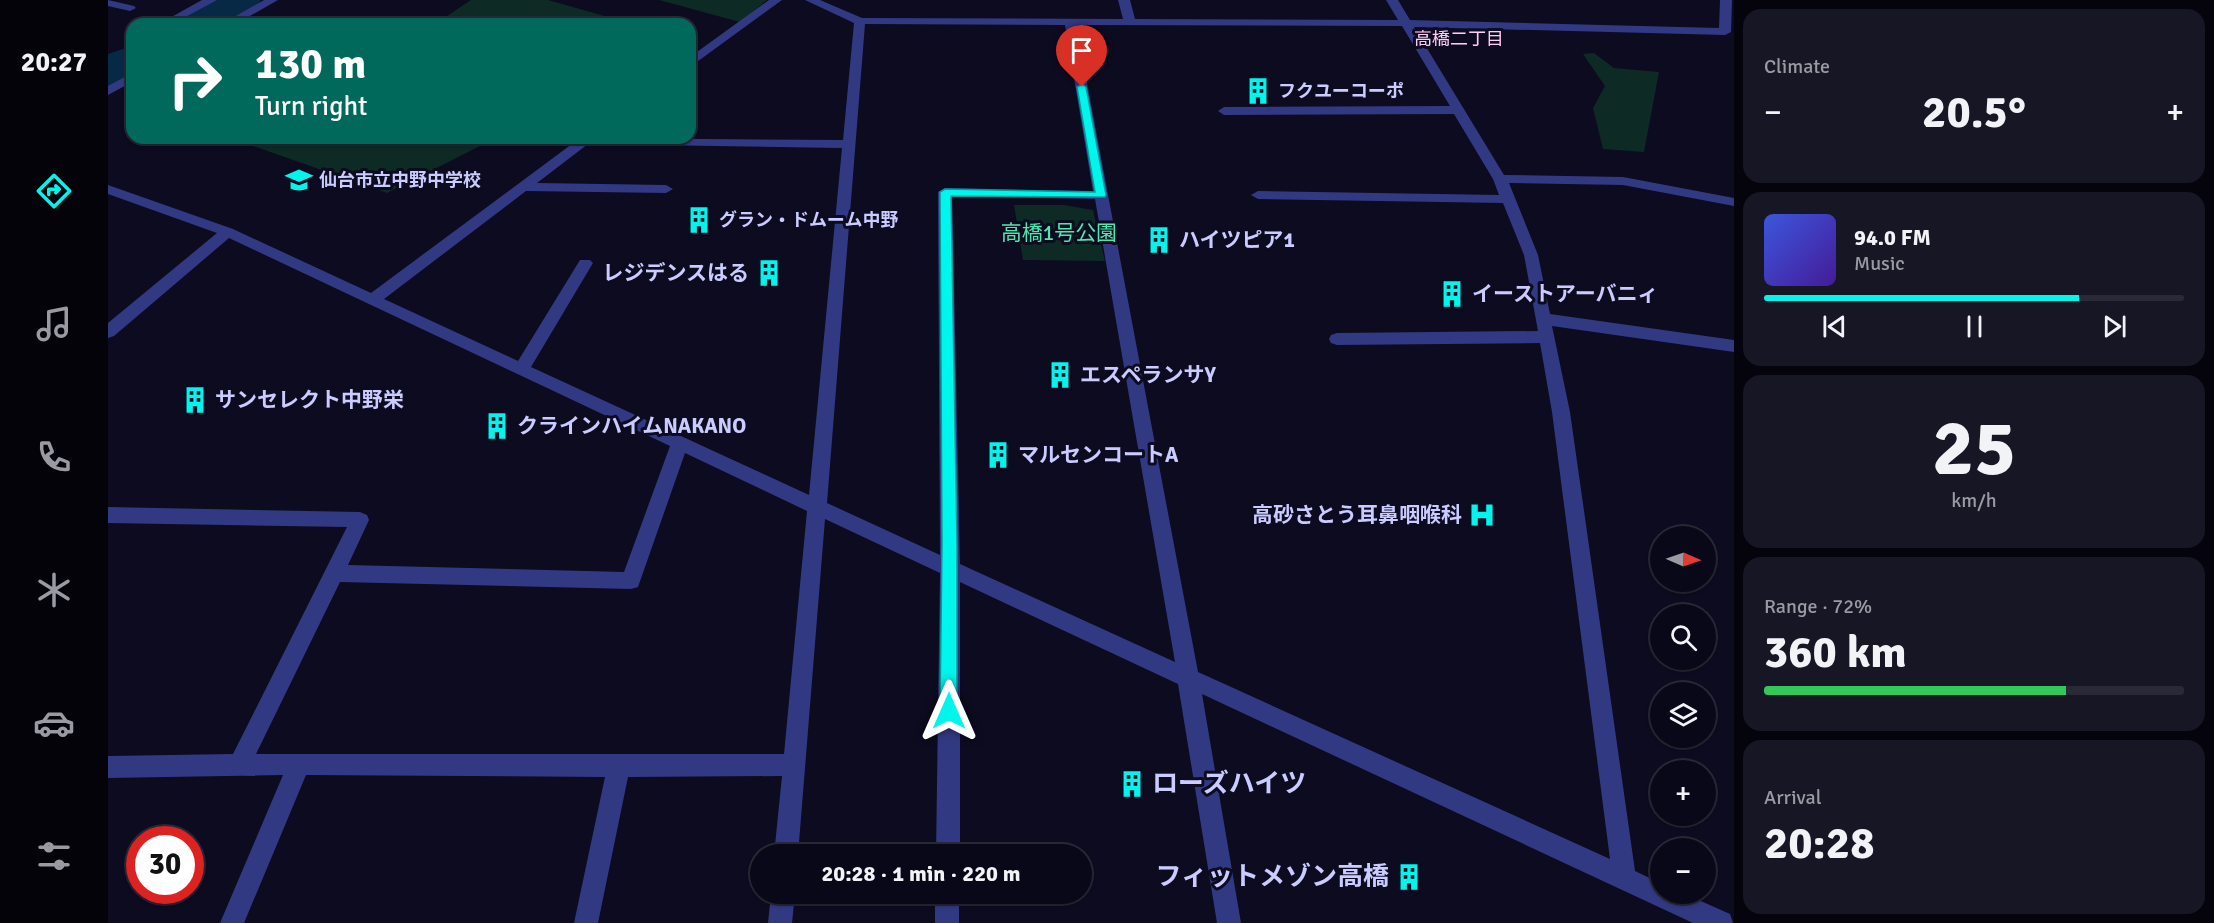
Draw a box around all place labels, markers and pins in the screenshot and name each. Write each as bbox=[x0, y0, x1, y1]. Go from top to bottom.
pin bbox=[1056, 25, 1107, 87]
building icon: フクユーコーポ bbox=[1243, 76, 1273, 106]
place label: フクユーコーポ bbox=[1278, 80, 1404, 102]
school or university icon: 仙台市立中野中学校 bbox=[284, 165, 314, 195]
place label: 仙台市立中野中学校 bbox=[319, 169, 481, 191]
building icon: グラン・ドムーム中野 bbox=[684, 205, 714, 235]
place label: グラン・ドムーム中野 bbox=[719, 209, 898, 231]
building icon: ハイツピア1 bbox=[1144, 225, 1174, 255]
place label: ハイツピア1 bbox=[1179, 227, 1295, 253]
building icon: レジデンスはる bbox=[754, 258, 784, 288]
place label: レジデンスはる bbox=[602, 260, 749, 286]
building icon: イーストアーバニィ bbox=[1437, 279, 1467, 309]
place label: イーストアーバニィ bbox=[1472, 281, 1658, 307]
building icon: エスペランサY bbox=[1045, 360, 1075, 390]
place label: エスペランサY bbox=[1080, 362, 1217, 388]
building icon: サンセレクト中野栄 bbox=[180, 385, 210, 415]
place label: サンセレクト中野栄 bbox=[215, 387, 404, 413]
building icon: クラインハイムNAKANO bbox=[482, 411, 512, 441]
place label: クラインハイムNAKANO bbox=[517, 413, 746, 439]
building icon: マルセンコートA bbox=[983, 440, 1013, 470]
place label: マルセンコートA bbox=[1018, 442, 1179, 468]
hospital icon: 高砂さとう耳鼻咽喉科 bbox=[1467, 500, 1497, 530]
place label: 高砂さとう耳鼻咽喉科 bbox=[1252, 502, 1462, 528]
place label: ローズハイツ bbox=[1152, 768, 1306, 800]
building icon: ローズハイツ bbox=[1117, 769, 1147, 799]
place label: フィットメゾン高橋 bbox=[1156, 861, 1389, 893]
building icon: フィットメゾン高橋 bbox=[1394, 862, 1424, 892]

